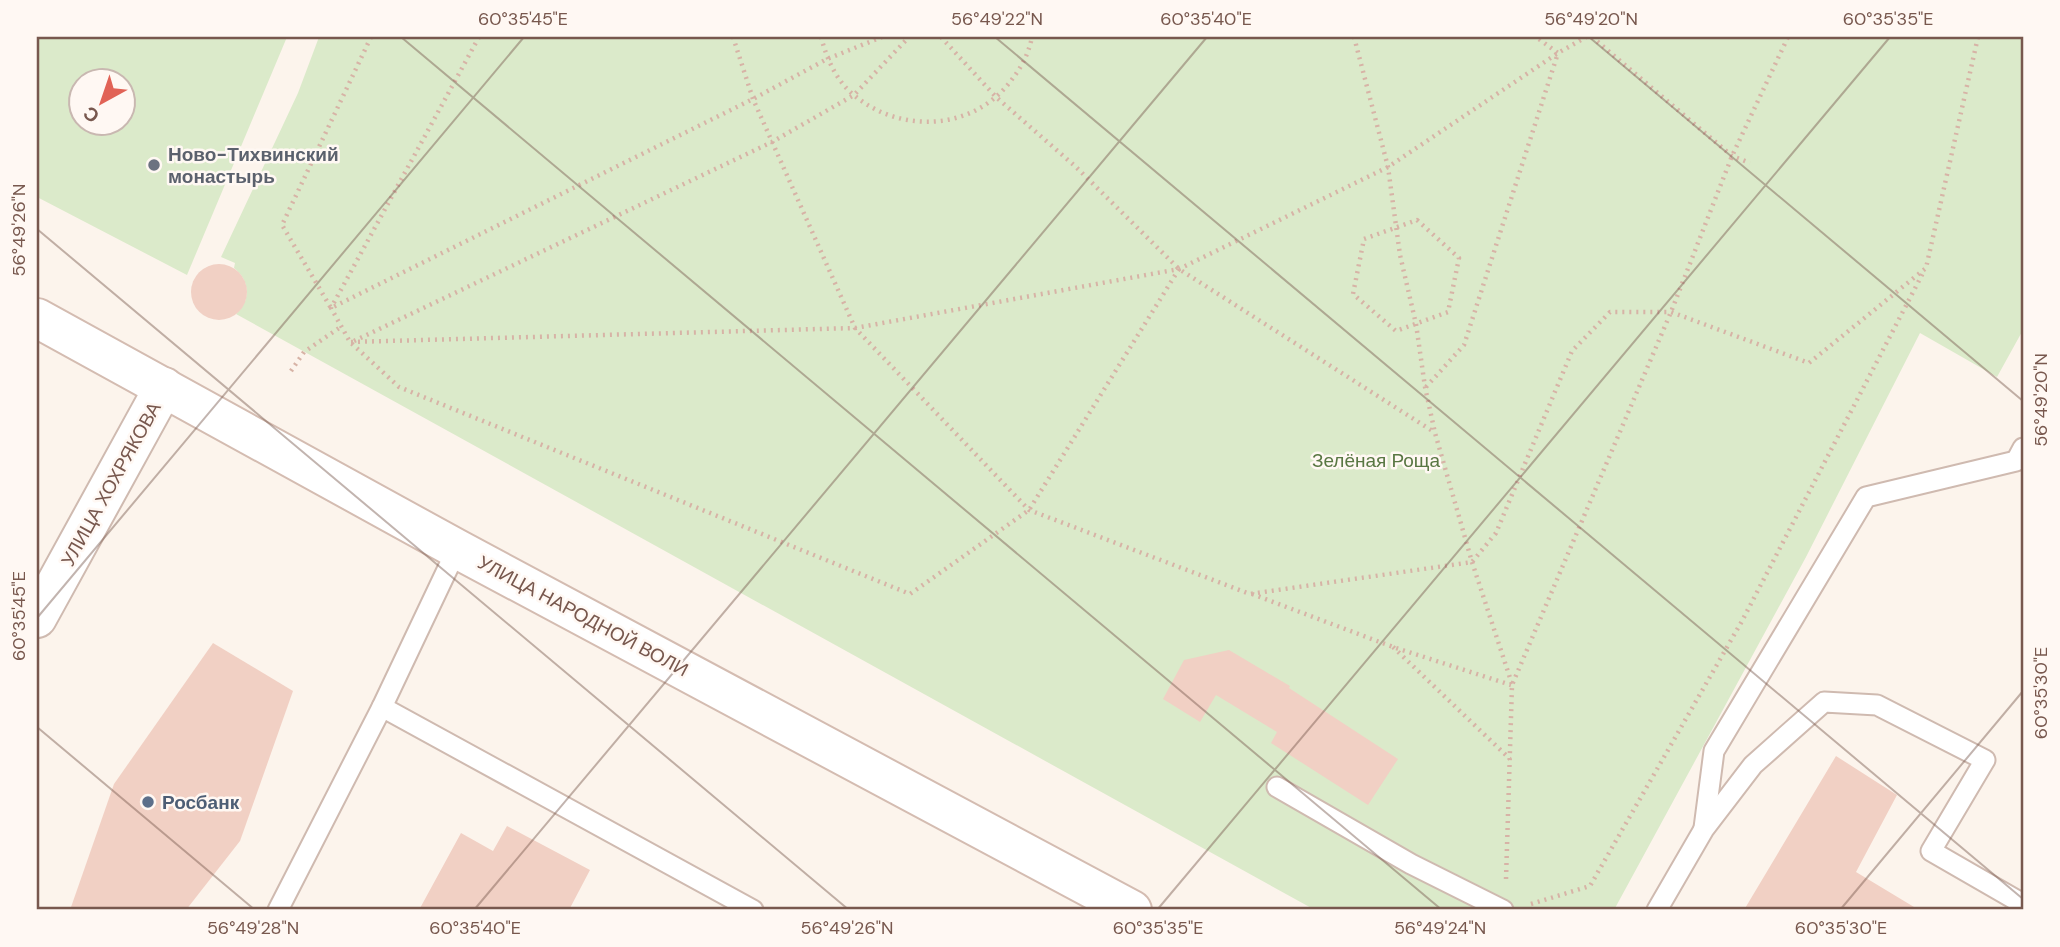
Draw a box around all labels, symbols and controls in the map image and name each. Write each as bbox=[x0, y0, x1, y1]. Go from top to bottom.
text: 60°35'45"E bbox=[478, 7, 568, 31]
text: 56°49'22"N bbox=[951, 7, 1043, 31]
text: 60°35'40"E bbox=[1160, 7, 1252, 31]
text: 56°49'20"N bbox=[1544, 7, 1638, 31]
text: 60°35'35"E bbox=[1843, 7, 1933, 31]
north arrow bbox=[66, 66, 136, 136]
text: С bbox=[78, 100, 105, 129]
place label: Ново-Тихвинский монастырь bbox=[168, 142, 339, 189]
marker: Ново-Тихвинский монастырь bbox=[146, 157, 162, 173]
text: 56°49'26"N bbox=[7, 184, 31, 276]
text: 56°49'20"N bbox=[2029, 353, 2053, 447]
street label: УЛИЦА ХОХРЯКОВА bbox=[55, 397, 167, 571]
park label: Зелёная Роща bbox=[1312, 448, 1440, 473]
street label: УЛИЦА НАРОДНОЙ ВОЛИ bbox=[473, 550, 693, 682]
text: 60°35'45"E bbox=[7, 571, 31, 661]
text: 60°35'30"E bbox=[2029, 647, 2053, 739]
place label: Росбанк bbox=[162, 790, 240, 815]
marker: Росбанк bbox=[140, 794, 156, 810]
text: 56°49'28"N bbox=[207, 916, 299, 940]
text: 60°35'40"E bbox=[429, 916, 521, 940]
text: 56°49'26"N bbox=[801, 916, 893, 940]
text: 60°35'35"E bbox=[1113, 916, 1203, 940]
text: 56°49'24"N bbox=[1394, 916, 1486, 940]
text: 60°35'30"E bbox=[1795, 916, 1887, 940]

